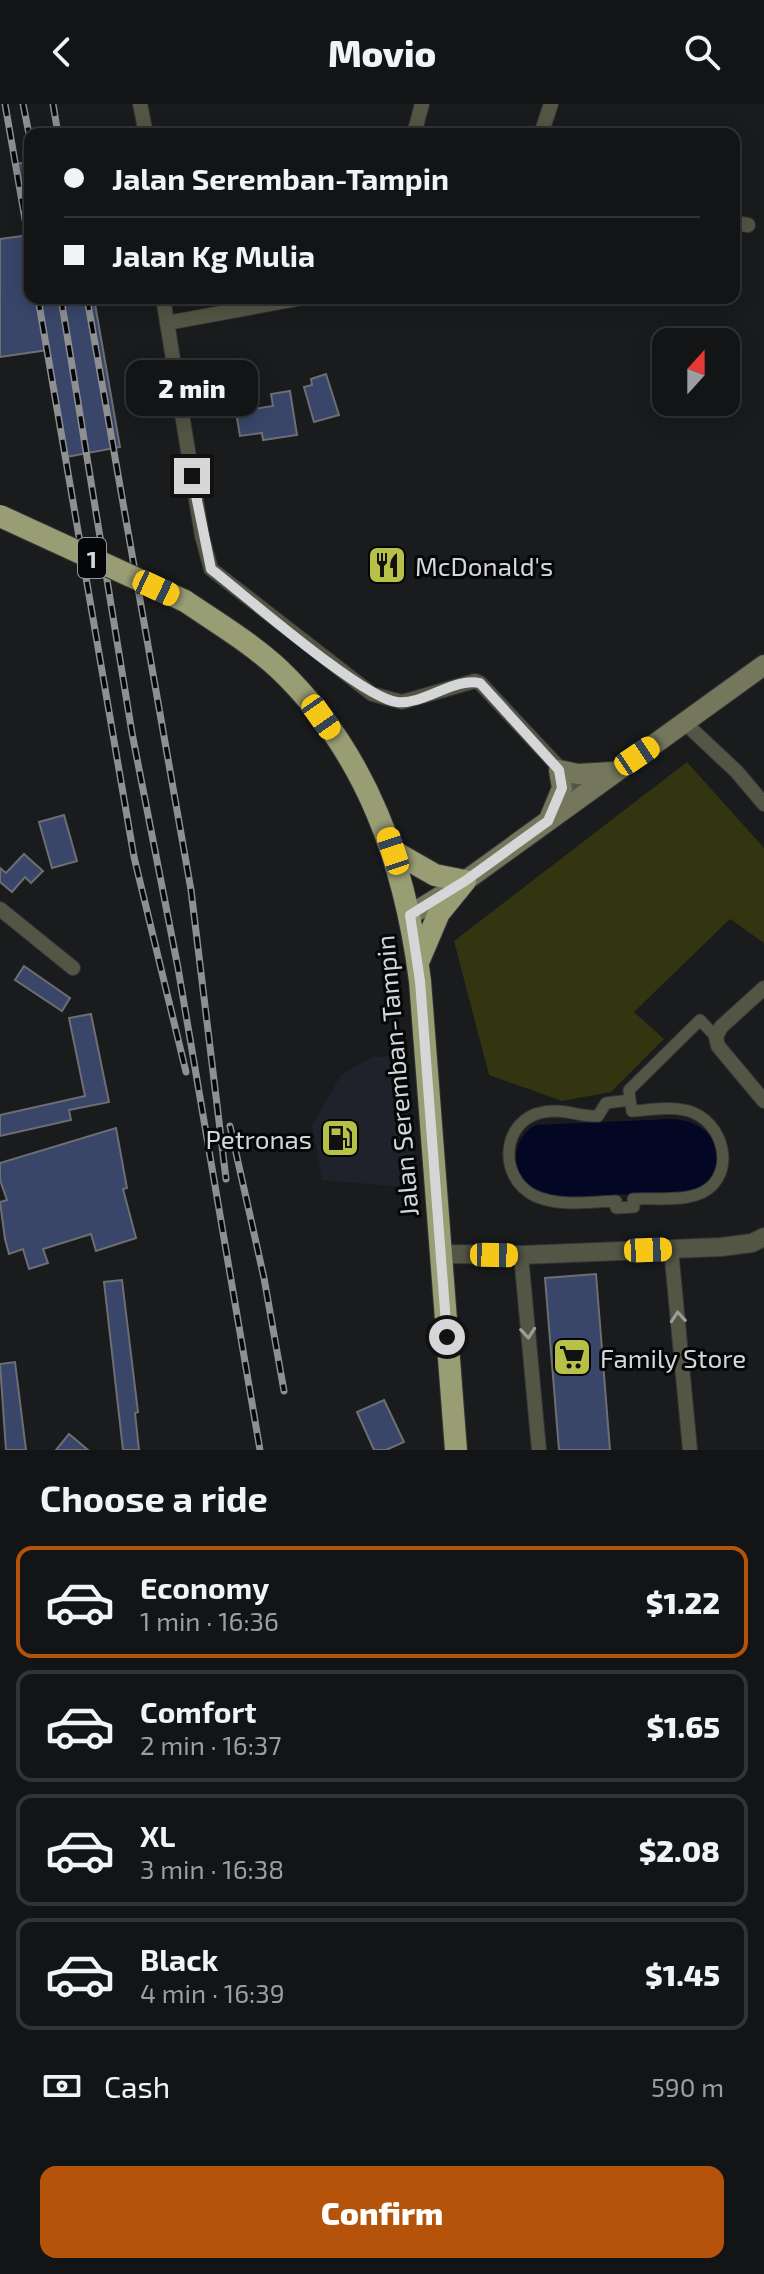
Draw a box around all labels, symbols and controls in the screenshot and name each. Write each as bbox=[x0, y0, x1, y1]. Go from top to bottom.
icon: back bbox=[40, 30, 84, 74]
icon: search bbox=[680, 30, 724, 74]
text: Movio bbox=[328, 31, 436, 74]
text: Jalan Seremban-Tampin bbox=[112, 160, 449, 196]
text: Jalan Kg Mulia bbox=[112, 237, 315, 273]
north arrow bbox=[652, 328, 740, 416]
map controls bbox=[652, 328, 740, 416]
callout: 2 min bbox=[126, 360, 258, 416]
text: 2 min bbox=[158, 372, 226, 403]
route end bbox=[174, 458, 210, 494]
road number: 1 bbox=[78, 538, 106, 578]
restaurant icon: McDonald's bbox=[366, 544, 408, 586]
place label: McDonald's bbox=[415, 550, 553, 581]
car bbox=[129, 567, 183, 609]
car bbox=[297, 690, 345, 744]
car bbox=[610, 733, 664, 779]
car bbox=[374, 824, 412, 878]
street label: Jalan Seremban-Tampin bbox=[368, 934, 424, 1218]
fuel station icon: Petronas bbox=[319, 1117, 361, 1159]
place label: Petronas bbox=[206, 1123, 312, 1154]
car bbox=[624, 1237, 672, 1263]
car bbox=[470, 1243, 518, 1267]
one-way arrow bbox=[669, 1310, 686, 1323]
route start bbox=[429, 1319, 465, 1355]
one-way arrow bbox=[520, 1327, 537, 1340]
supermarket icon: Family Store bbox=[551, 1336, 593, 1378]
place label: Family Store bbox=[600, 1342, 746, 1373]
text: Choose a ride bbox=[40, 1476, 268, 1519]
icon: car bbox=[44, 1566, 116, 1638]
text: Economy bbox=[140, 1569, 269, 1605]
text: $1.22 bbox=[646, 1584, 720, 1620]
text: 1 min · 16:36 bbox=[140, 1605, 279, 1636]
icon: car bbox=[44, 1690, 116, 1762]
text: Comfort bbox=[140, 1693, 257, 1729]
text: $1.65 bbox=[646, 1708, 720, 1744]
text: 2 min · 16:37 bbox=[140, 1729, 282, 1760]
icon: car bbox=[44, 1814, 116, 1886]
text: XL bbox=[140, 1817, 175, 1853]
text: $2.08 bbox=[639, 1832, 720, 1868]
text: 3 min · 16:38 bbox=[140, 1853, 284, 1884]
icon: car bbox=[44, 1938, 116, 2010]
text: Black bbox=[140, 1941, 218, 1977]
text: $1.45 bbox=[645, 1956, 720, 1992]
text: 4 min · 16:39 bbox=[140, 1977, 285, 2008]
icon: cash bbox=[40, 2064, 84, 2108]
text: Cash bbox=[104, 2068, 170, 2104]
text: 590 m bbox=[651, 2071, 724, 2102]
button: Confirm bbox=[40, 2166, 724, 2258]

